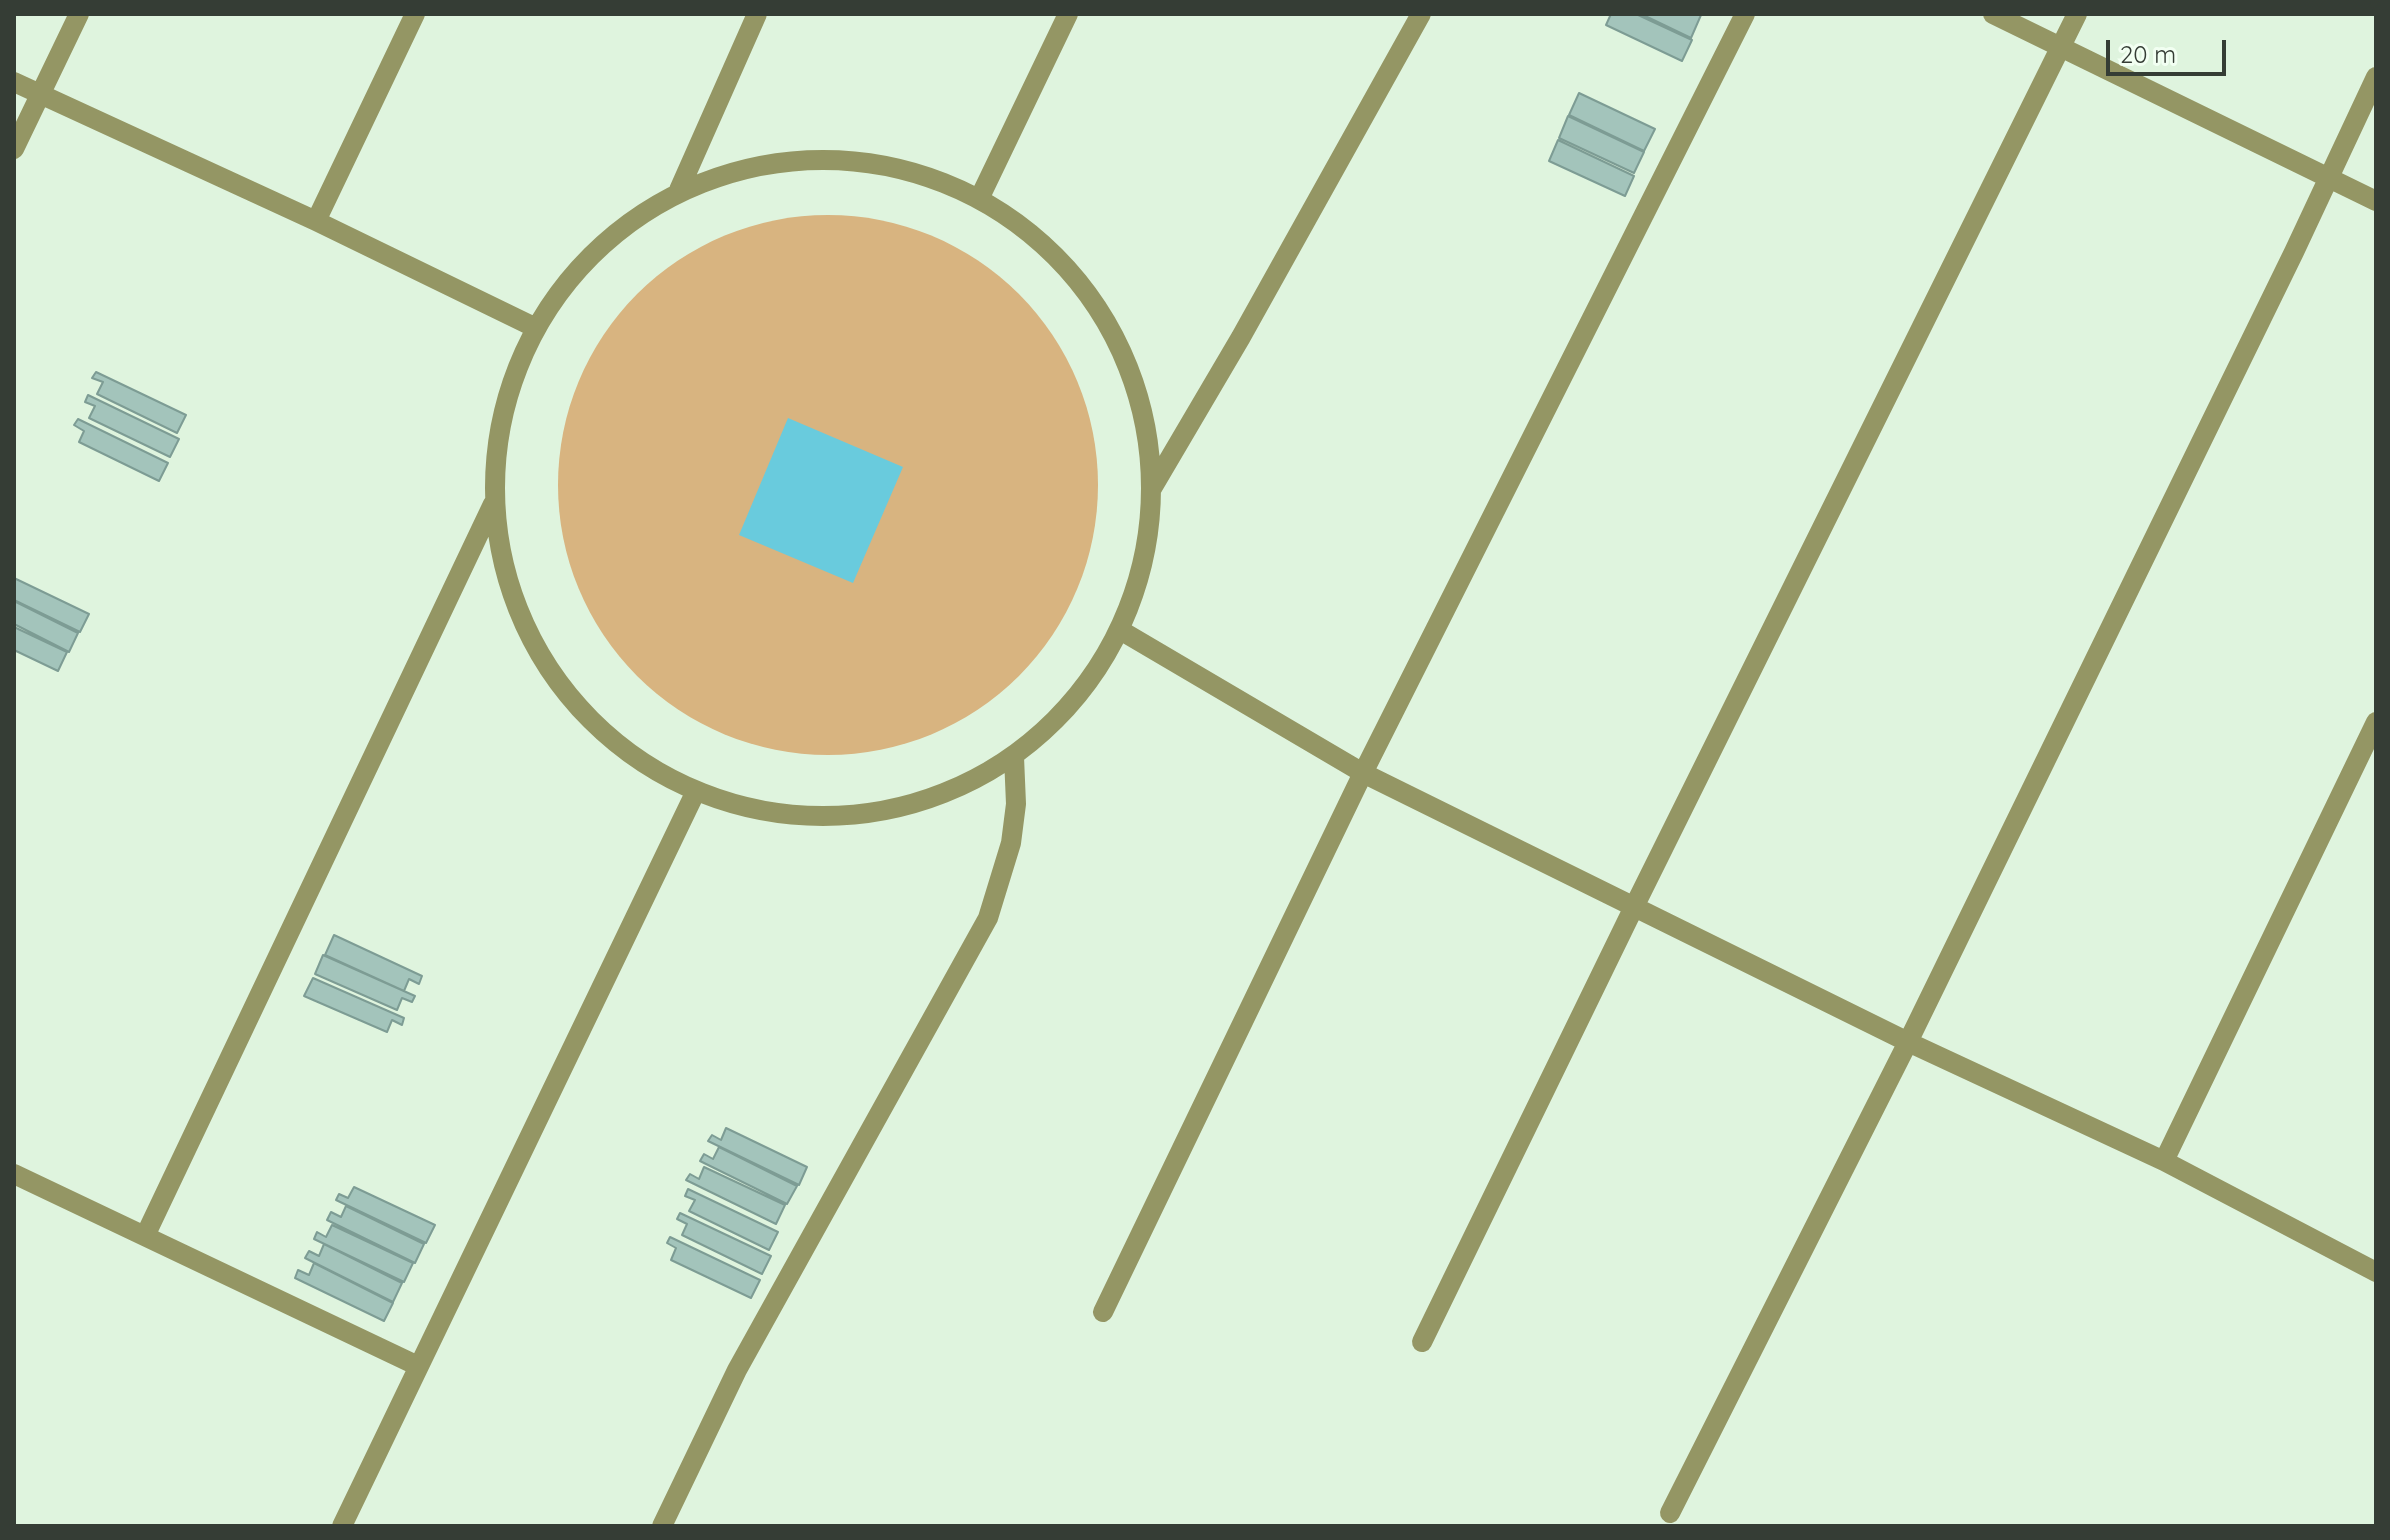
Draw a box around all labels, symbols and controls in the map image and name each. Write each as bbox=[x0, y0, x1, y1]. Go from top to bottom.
scale bar bbox=[2110, 24, 2230, 74]
text: 20 m bbox=[2120, 39, 2176, 69]

